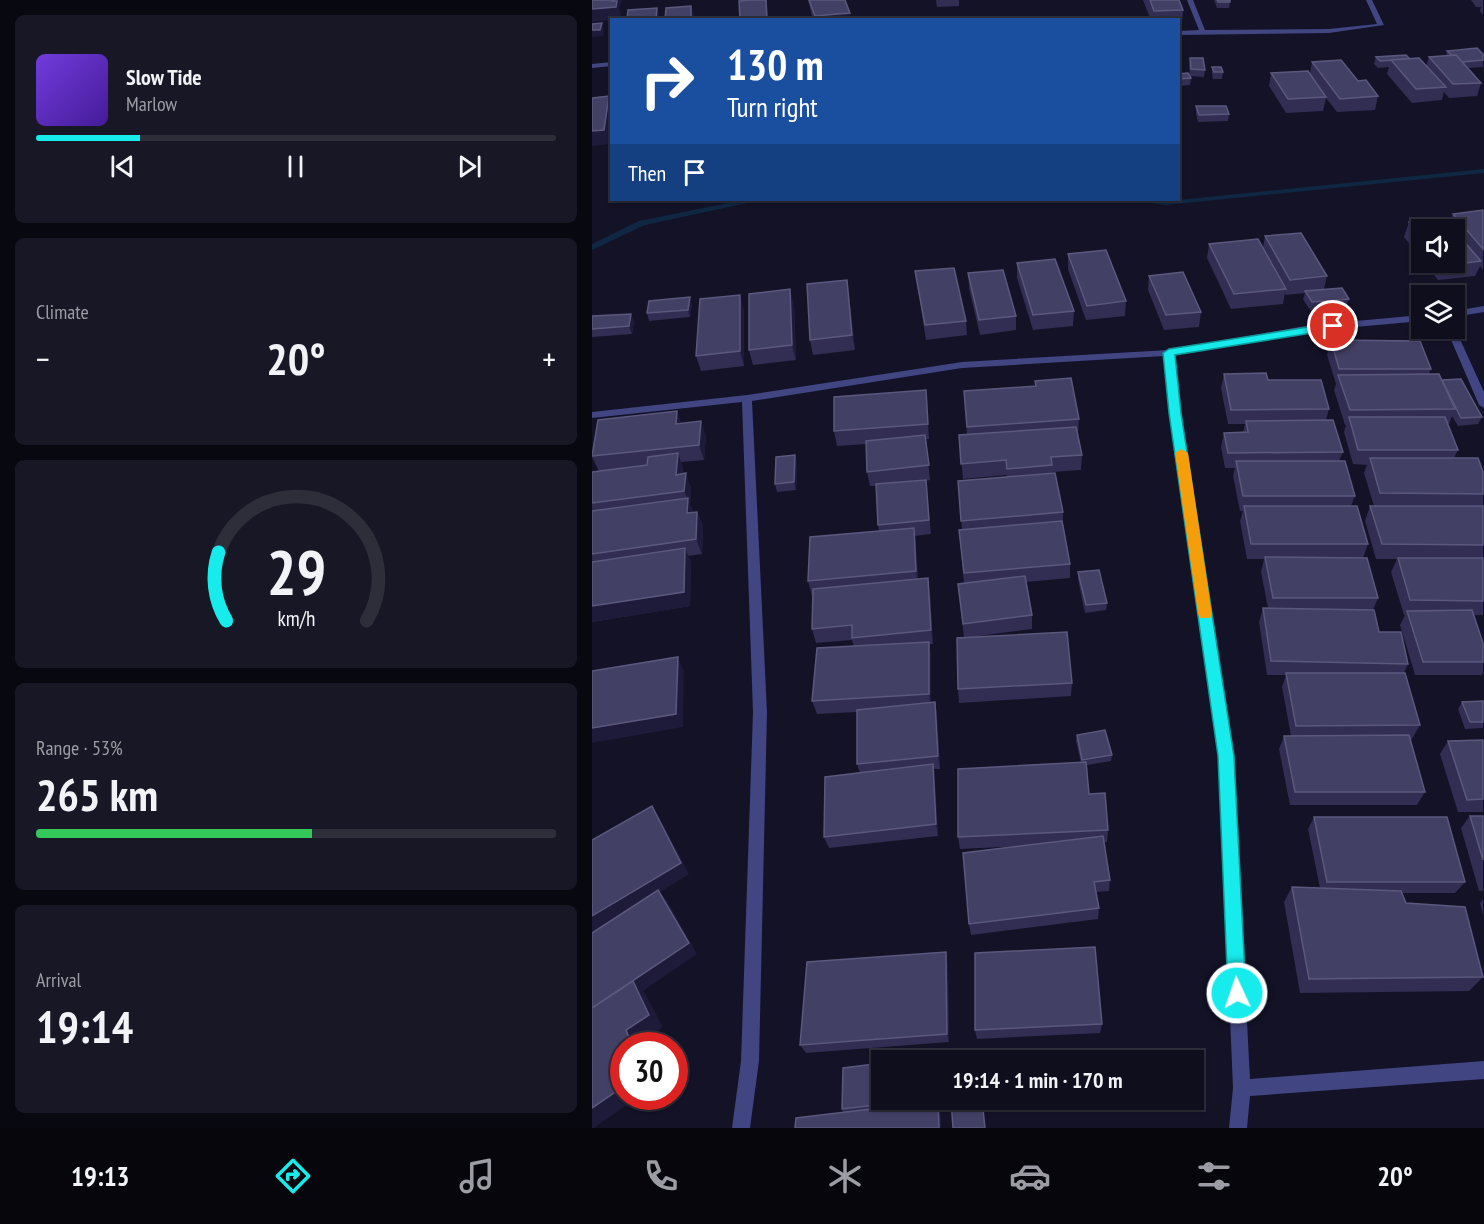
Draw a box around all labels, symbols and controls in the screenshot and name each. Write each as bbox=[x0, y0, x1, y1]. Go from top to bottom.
text: 130 m bbox=[727, 37, 824, 92]
icon: right bbox=[628, 42, 706, 120]
text: Slow Tide bbox=[126, 63, 202, 91]
text: Turn right bbox=[727, 90, 818, 124]
text: Marlow bbox=[126, 91, 177, 117]
icon: previous bbox=[106, 150, 139, 183]
icon: pause bbox=[279, 150, 312, 183]
icon: next bbox=[453, 150, 486, 183]
icon: arrive bbox=[678, 156, 711, 189]
text: Then bbox=[628, 159, 666, 187]
map controls bbox=[1411, 219, 1465, 339]
button: sound bbox=[1411, 219, 1465, 273]
button: layers bbox=[1411, 285, 1465, 339]
text: Climate bbox=[36, 299, 89, 325]
pin bbox=[1307, 300, 1358, 351]
icon: arrive bbox=[1316, 309, 1349, 342]
text: 20° bbox=[266, 329, 326, 387]
text: − bbox=[36, 337, 50, 380]
text: + bbox=[542, 337, 556, 380]
text: 29 bbox=[266, 531, 326, 612]
text: km/h bbox=[277, 604, 315, 632]
text: Range · 53% bbox=[36, 735, 123, 761]
text: 265 km bbox=[36, 765, 158, 823]
position arrow bbox=[1205, 961, 1269, 1025]
text: Arrival bbox=[36, 967, 81, 993]
text: 19:14 bbox=[36, 997, 133, 1055]
speed limit sign: 30 bbox=[610, 1032, 688, 1110]
text: 19:14 · 1 min · 170 m bbox=[952, 1066, 1123, 1094]
icon: directions bbox=[272, 1155, 314, 1197]
icon: music bbox=[456, 1155, 498, 1197]
icon: phone bbox=[640, 1155, 682, 1197]
icon: climate bbox=[824, 1155, 866, 1197]
icon: car bbox=[1009, 1155, 1051, 1197]
icon: filters bbox=[1193, 1155, 1235, 1197]
text: 19:13 bbox=[71, 1159, 130, 1193]
text: 20° bbox=[1377, 1159, 1413, 1193]

